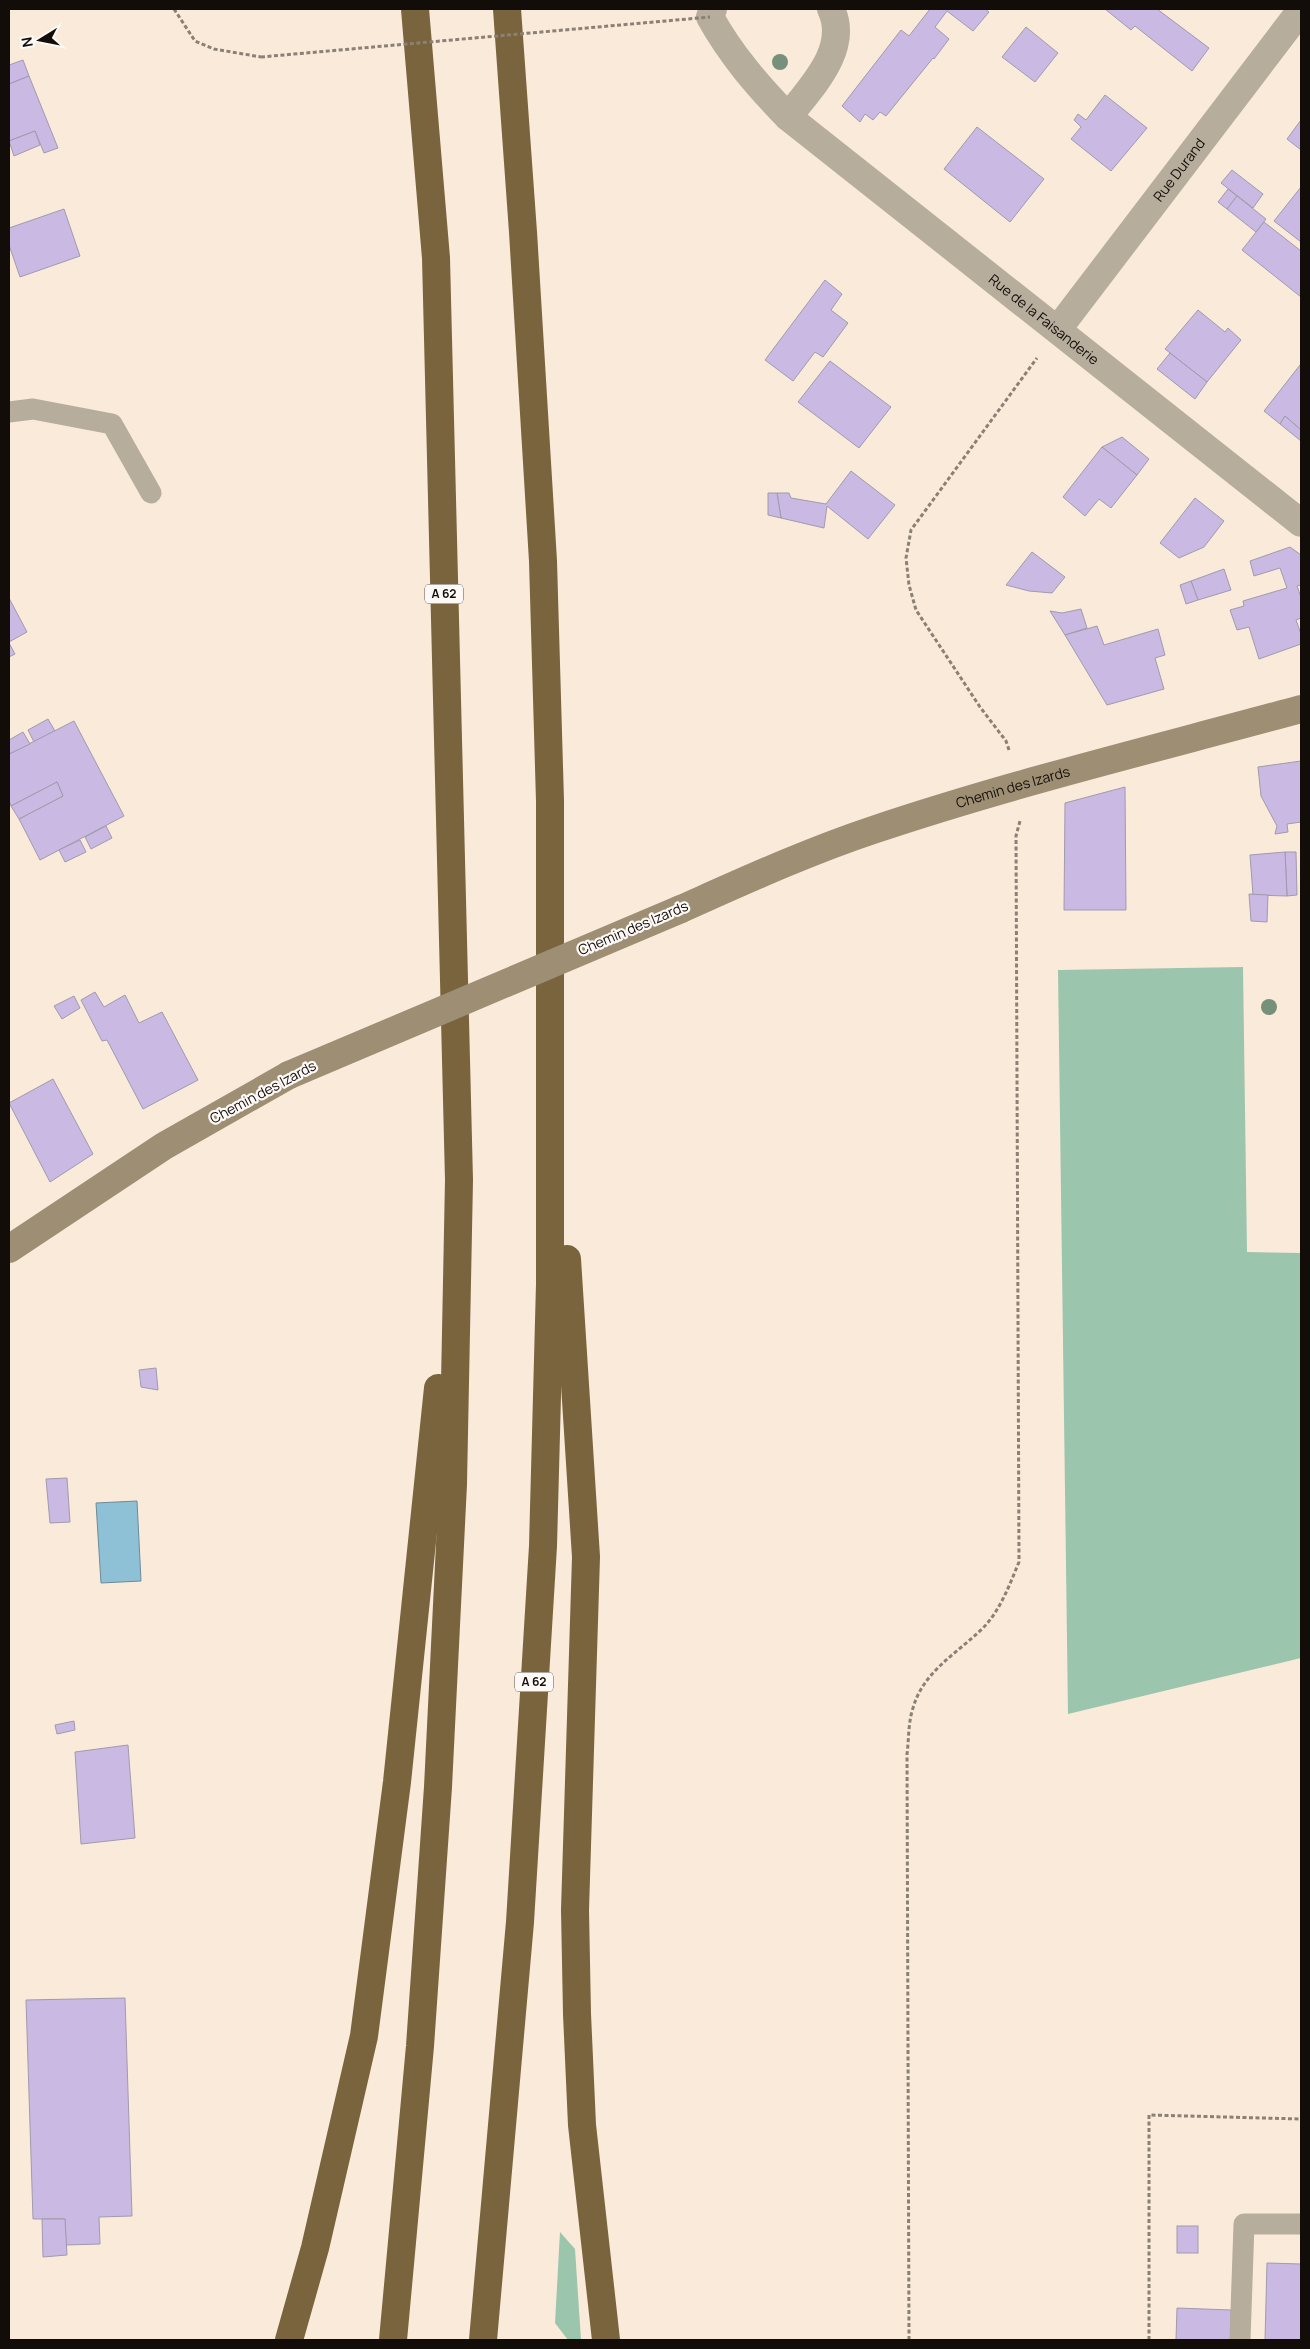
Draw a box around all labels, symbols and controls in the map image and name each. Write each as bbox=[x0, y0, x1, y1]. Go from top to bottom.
north arrow bbox=[15, 15, 65, 65]
text: N bbox=[16, 36, 37, 49]
street label: Rue Durand bbox=[1149, 134, 1209, 205]
street label: Rue de la Faisanderie bbox=[985, 270, 1103, 369]
road number: A 62 bbox=[425, 584, 463, 604]
street label: Chemin des Izards bbox=[953, 761, 1072, 812]
street label: Chemin des Izards bbox=[575, 896, 691, 959]
street label: Chemin des Izards bbox=[206, 1056, 319, 1128]
road number: A 62 bbox=[515, 1672, 553, 1691]

